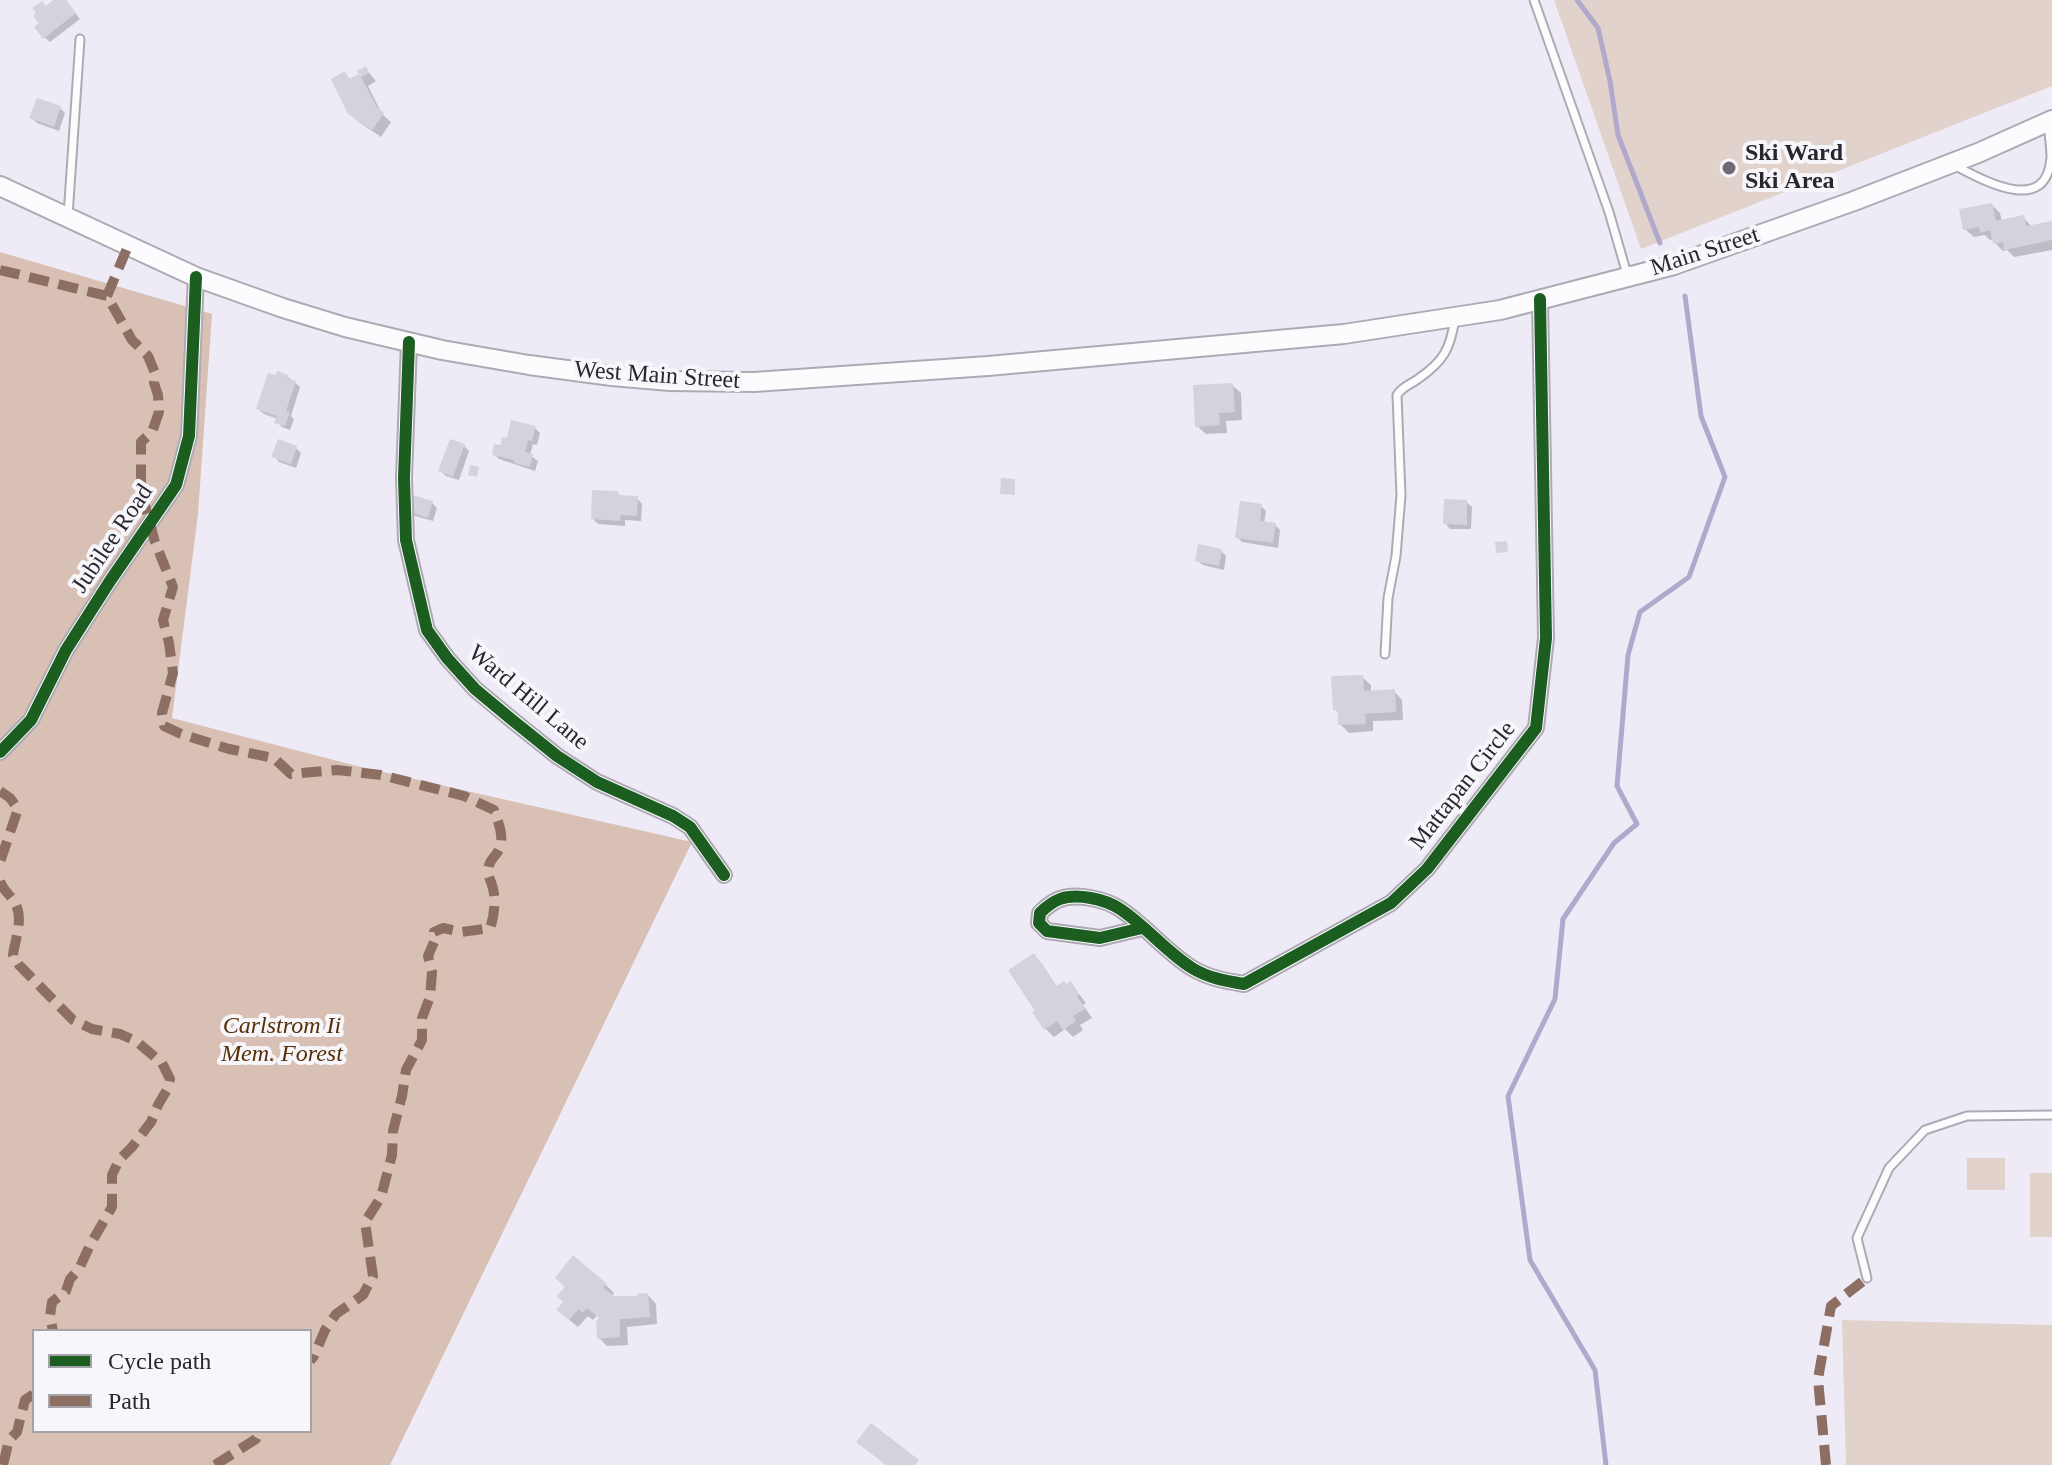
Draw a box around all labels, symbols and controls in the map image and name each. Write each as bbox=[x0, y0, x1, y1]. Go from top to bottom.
place label: Ski Ward Ski Area bbox=[1745, 140, 1843, 196]
marker: Ski Ward Ski Area bbox=[1720, 159, 1738, 177]
street label: Main Street bbox=[1647, 221, 1763, 283]
street label: West Main Street bbox=[573, 356, 741, 396]
street label: Jubilee Road bbox=[66, 479, 160, 599]
street label: Ward Hill Lane bbox=[462, 639, 594, 757]
street label: Mattapan Circle bbox=[1404, 716, 1522, 856]
park label: Carlstrom Ii Mem. Forest bbox=[221, 1013, 343, 1069]
legend bbox=[32, 1329, 312, 1433]
text: Cycle path bbox=[108, 1348, 211, 1374]
text: Path bbox=[108, 1388, 151, 1414]

